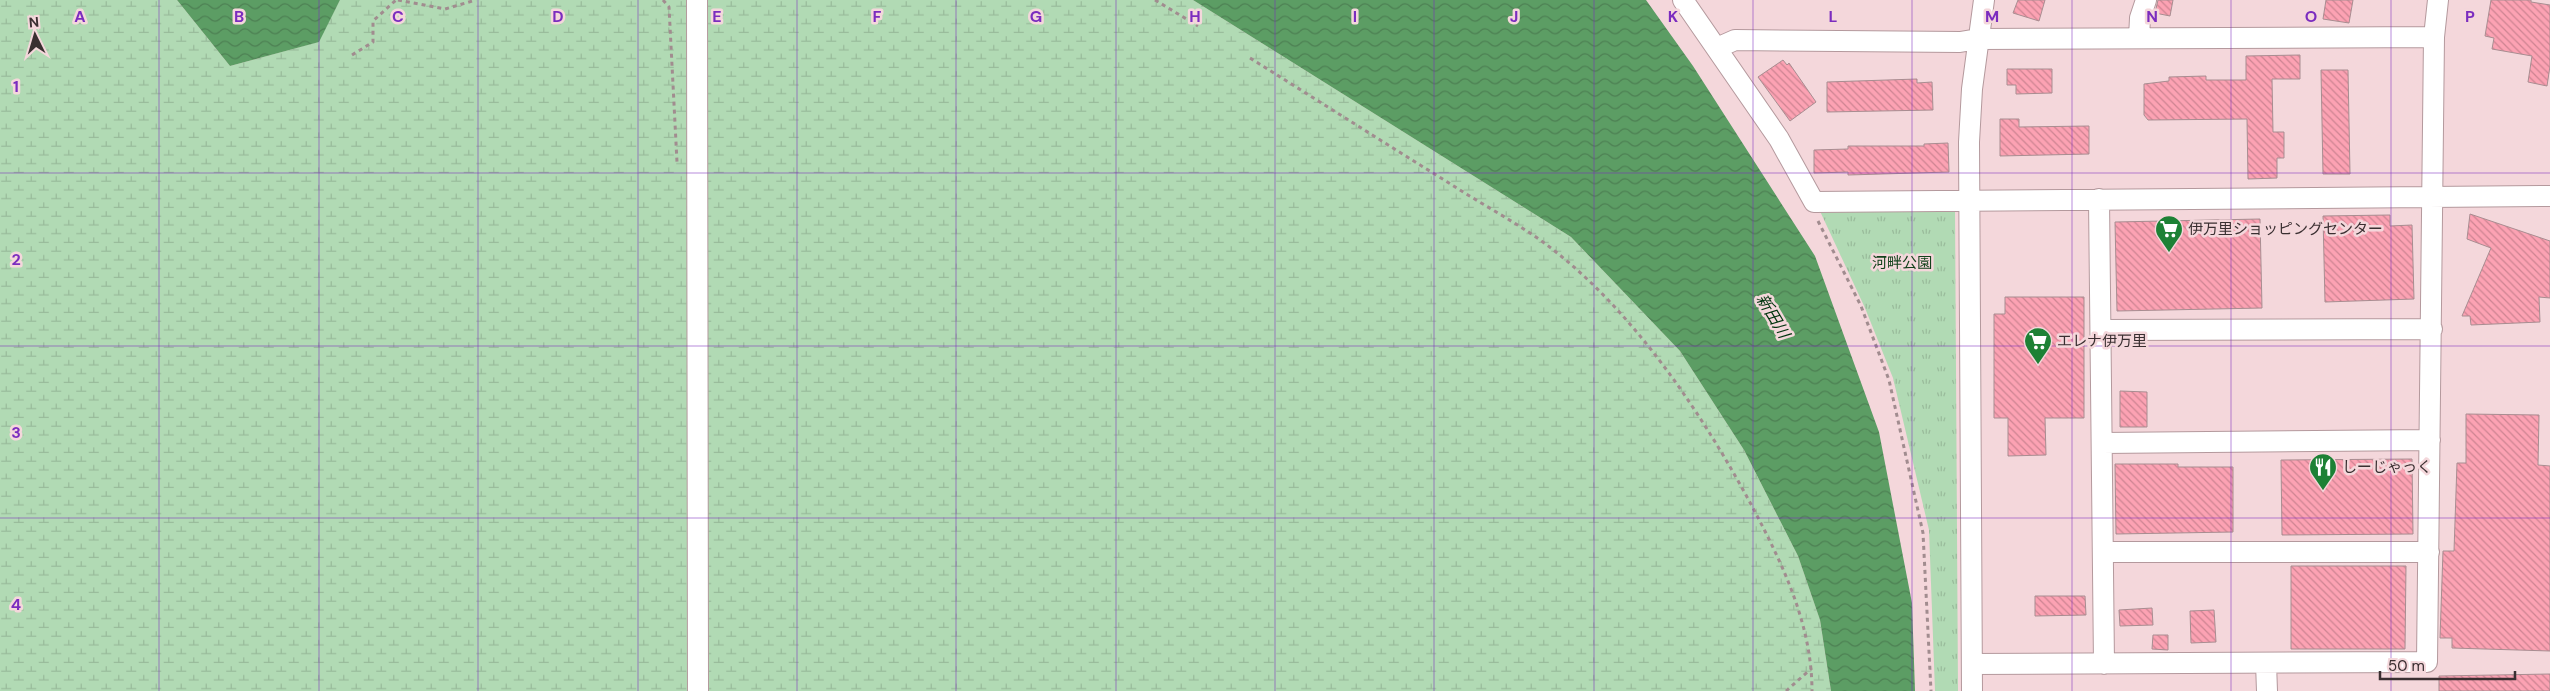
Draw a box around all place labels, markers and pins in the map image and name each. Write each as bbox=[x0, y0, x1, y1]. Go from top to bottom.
supermarket icon: 伊万里ショッピングセンター bbox=[2154, 214, 2184, 253]
place label: 伊万里ショッピングセンター bbox=[2188, 219, 2383, 239]
supermarket icon: エレナ伊万里 bbox=[2023, 326, 2053, 365]
place label: エレナ伊万里 bbox=[2057, 331, 2147, 351]
restaurant icon: しーじゃっく bbox=[2308, 452, 2338, 491]
place label: しーじゃっく bbox=[2342, 457, 2432, 477]

